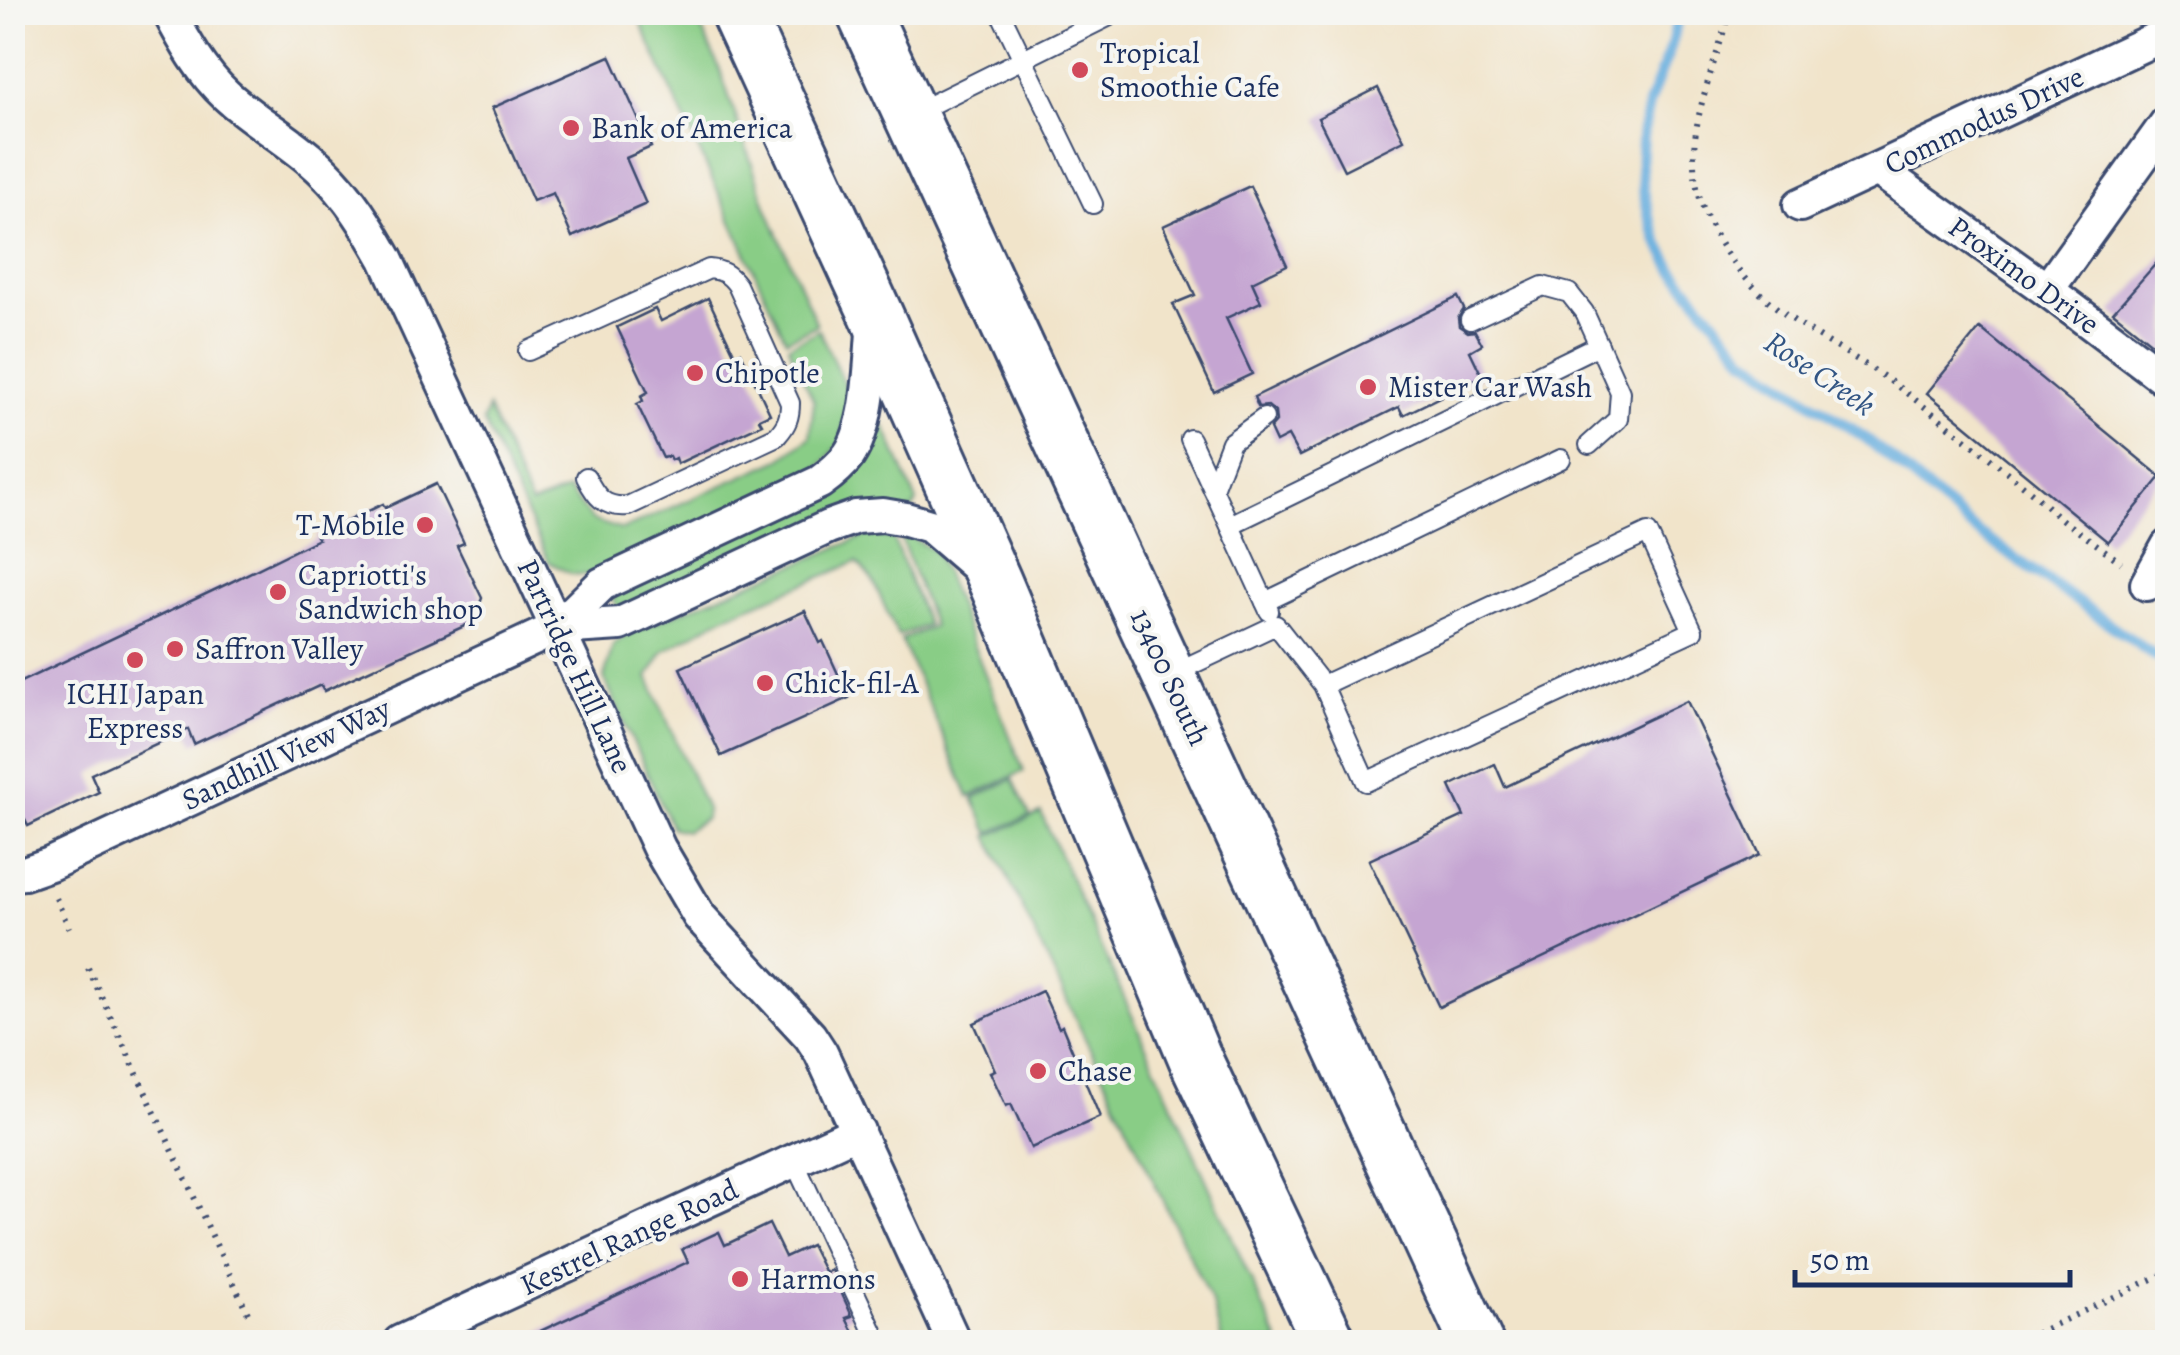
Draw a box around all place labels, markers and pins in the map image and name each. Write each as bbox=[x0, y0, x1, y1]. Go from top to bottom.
place label: Tropical Smoothie Cafe bbox=[1100, 33, 1280, 107]
marker: Tropical Smoothie Cafe bbox=[1069, 59, 1091, 81]
place label: Bank of America bbox=[591, 108, 793, 148]
marker: Bank of America bbox=[560, 117, 582, 139]
place label: Chipotle bbox=[715, 353, 820, 393]
marker: Chipotle bbox=[684, 362, 706, 384]
place label: Mister Car Wash bbox=[1388, 367, 1592, 407]
marker: Mister Car Wash bbox=[1357, 376, 1379, 398]
place label: T-Mobile bbox=[296, 505, 405, 545]
marker: T-Mobile bbox=[414, 514, 436, 536]
place label: Capriotti's Sandwich shop bbox=[298, 555, 483, 629]
marker: Capriotti's Sandwich shop bbox=[267, 581, 289, 603]
place label: Saffron Valley bbox=[195, 629, 364, 669]
marker: Saffron Valley bbox=[164, 638, 186, 660]
marker: ICHI Japan Express bbox=[124, 649, 146, 671]
place label: Chick-fil-A bbox=[785, 663, 919, 703]
marker: Chick-fil-A bbox=[754, 672, 776, 694]
place label: ICHI Japan Express bbox=[66, 674, 204, 748]
place label: Chase bbox=[1058, 1051, 1132, 1091]
marker: Chase bbox=[1027, 1060, 1049, 1082]
place label: Harmons bbox=[760, 1259, 876, 1299]
marker: Harmons bbox=[729, 1268, 751, 1290]

